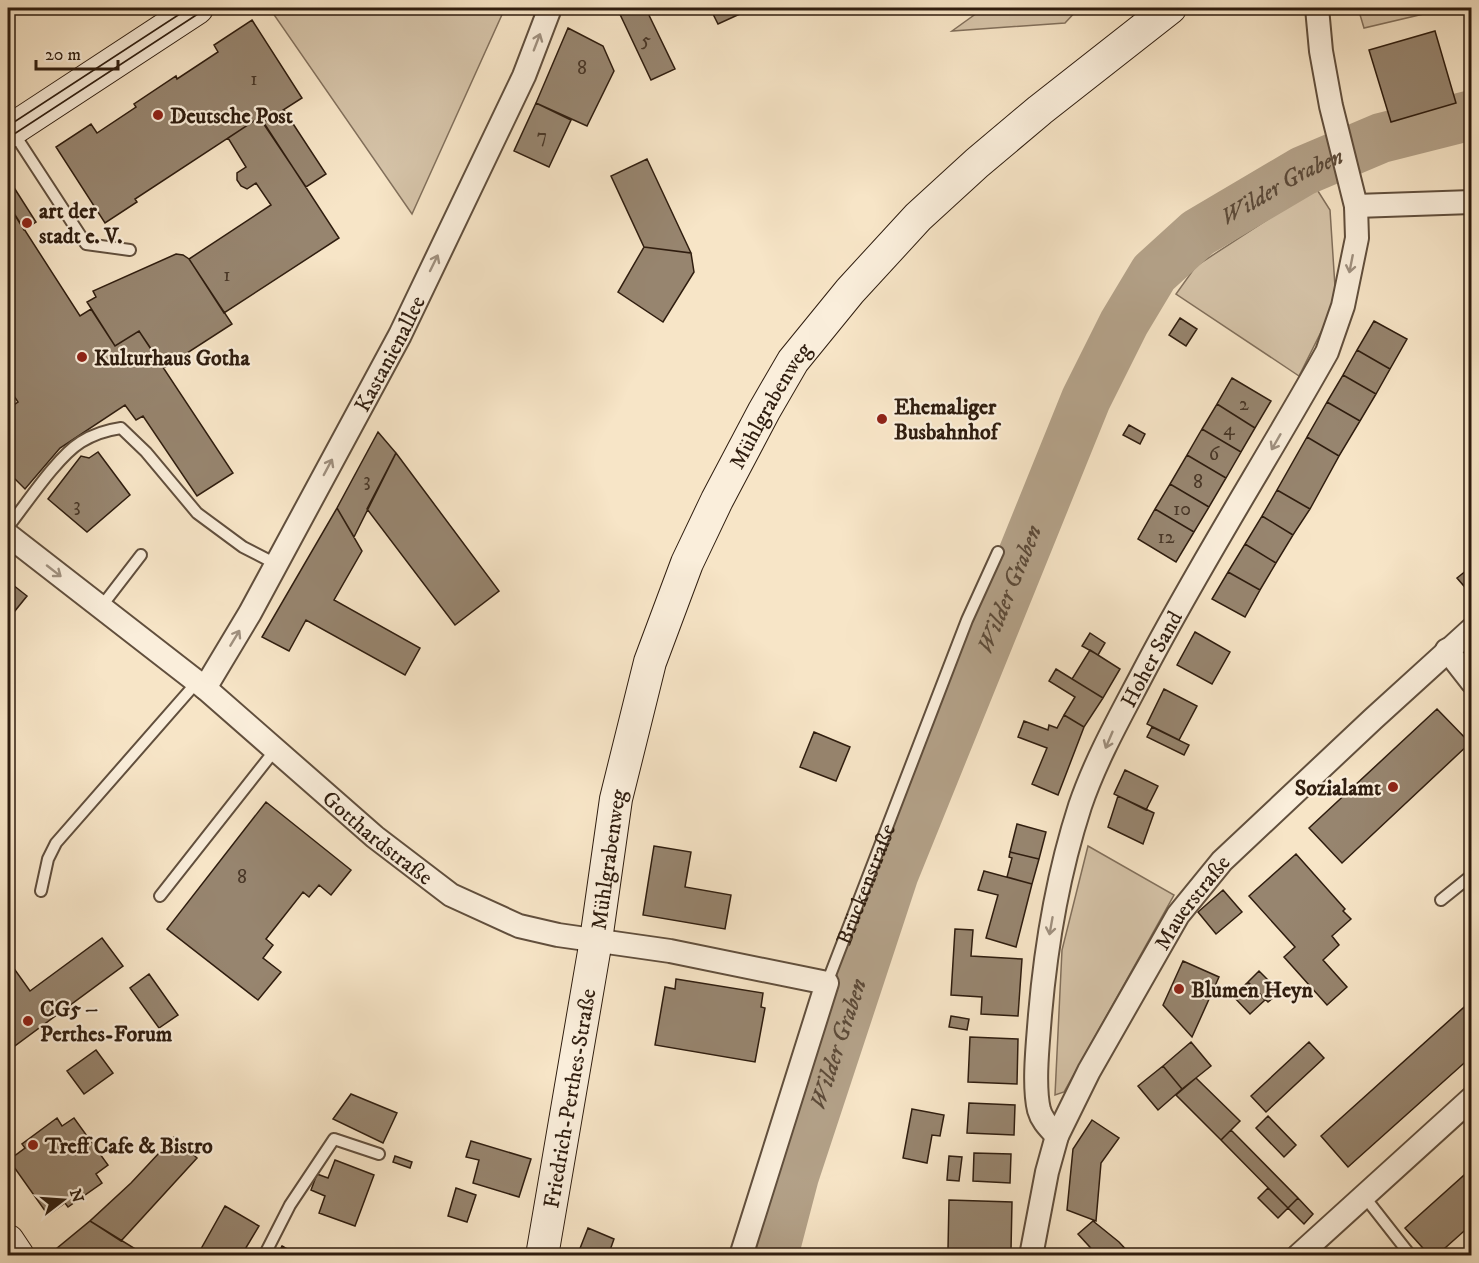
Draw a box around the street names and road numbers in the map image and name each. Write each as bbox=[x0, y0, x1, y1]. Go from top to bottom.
street label: Kastanienallee bbox=[349, 292, 432, 417]
street label: Mühlgrabenweg bbox=[724, 337, 818, 474]
street label: Hoher Sand bbox=[1115, 606, 1189, 712]
street label: Gotthardstraße bbox=[316, 785, 438, 891]
street label: Mühlgrabenweg bbox=[586, 786, 633, 932]
street label: Brückenstraße bbox=[831, 820, 902, 949]
street label: Mauerstraße bbox=[1149, 850, 1236, 955]
street label: Friedrich-Perthes-Straße bbox=[538, 987, 602, 1210]

